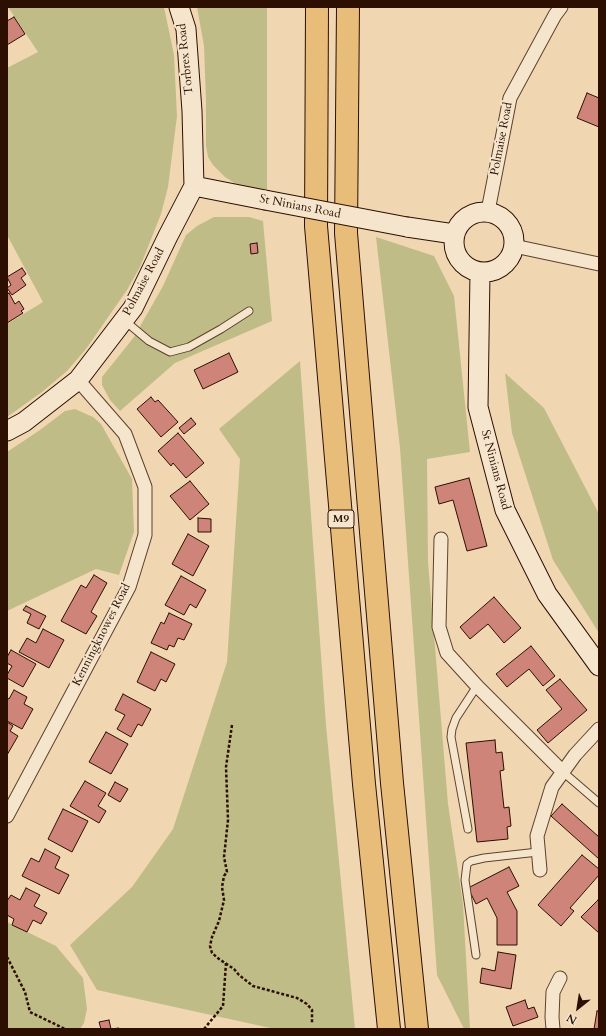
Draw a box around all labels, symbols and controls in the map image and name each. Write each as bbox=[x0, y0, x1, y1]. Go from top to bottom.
street label: Torbrex Road bbox=[175, 23, 197, 95]
street label: Polmaise Road bbox=[488, 101, 516, 177]
street label: St Ninians Road bbox=[258, 192, 342, 222]
street label: Polmaise Road bbox=[120, 246, 168, 318]
street label: St Ninians Road bbox=[477, 428, 513, 512]
road number: M9 bbox=[328, 510, 354, 528]
street label: Kenningknowes Road bbox=[70, 581, 134, 689]
north arrow bbox=[558, 988, 598, 1028]
text: N bbox=[564, 1010, 580, 1028]

